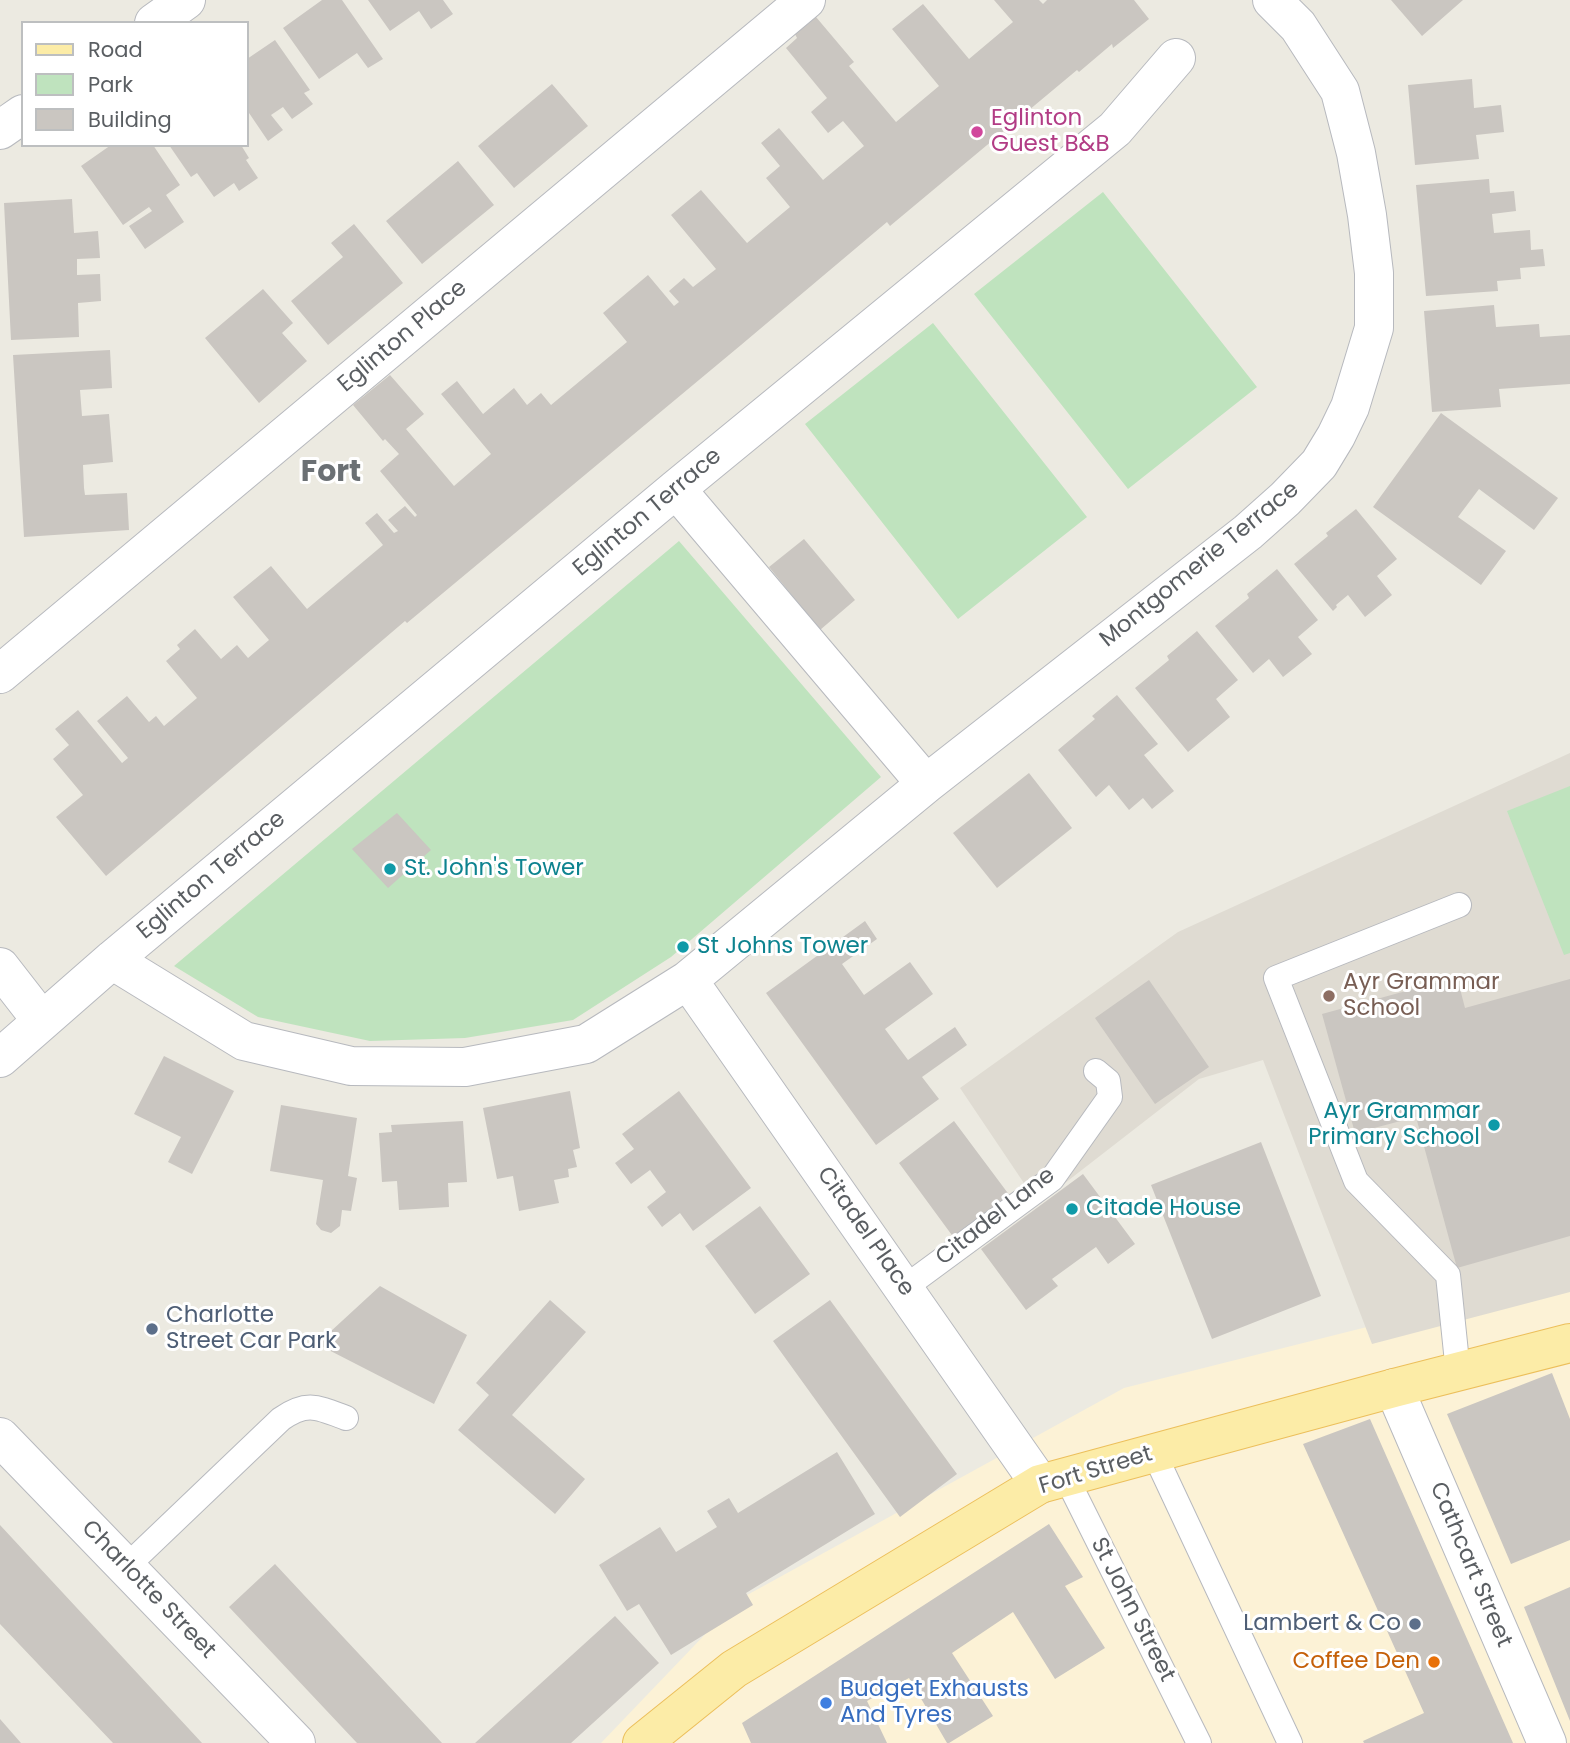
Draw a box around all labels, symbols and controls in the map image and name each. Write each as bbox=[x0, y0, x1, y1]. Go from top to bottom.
legend bbox=[21, 21, 248, 147]
text: Road bbox=[88, 35, 143, 64]
text: Park bbox=[88, 70, 133, 99]
text: Building bbox=[88, 105, 172, 134]
place label: Eglinton Guest B&B bbox=[991, 105, 1110, 159]
marker: Eglinton Guest B&B bbox=[969, 124, 985, 140]
street label: Eglinton Place bbox=[333, 275, 473, 399]
street label: Eglinton Terrace bbox=[568, 443, 728, 583]
district label: Fort bbox=[301, 455, 361, 491]
street label: Montgomerie Terrace bbox=[1095, 476, 1305, 654]
street label: Eglinton Terrace bbox=[132, 806, 292, 946]
place label: St. John's Tower bbox=[404, 855, 584, 883]
marker: St. John's Tower bbox=[382, 861, 398, 877]
place label: St Johns Tower bbox=[697, 933, 868, 961]
marker: St Johns Tower bbox=[675, 939, 691, 955]
place label: Ayr Grammar School bbox=[1343, 969, 1500, 1023]
marker: Ayr Grammar School bbox=[1321, 988, 1337, 1004]
place label: Ayr Grammar Primary School bbox=[1308, 1098, 1480, 1152]
marker: Ayr Grammar Primary School bbox=[1486, 1117, 1502, 1133]
street label: Citadel Place bbox=[810, 1162, 920, 1302]
street label: Citadel Lane bbox=[931, 1162, 1061, 1272]
place label: Citade House bbox=[1086, 1195, 1241, 1223]
marker: Citade House bbox=[1064, 1201, 1080, 1217]
place label: Charlotte Street Car Park bbox=[166, 1302, 337, 1356]
marker: Charlotte Street Car Park bbox=[144, 1321, 160, 1337]
street label: Fort Street bbox=[1036, 1441, 1156, 1501]
street label: Cathcart Street bbox=[1423, 1478, 1517, 1652]
street label: Charlotte Street bbox=[75, 1515, 221, 1665]
street label: St John Street bbox=[1084, 1533, 1180, 1687]
place label: Lambert & Co bbox=[1243, 1610, 1401, 1638]
marker: Lambert & Co bbox=[1407, 1616, 1423, 1632]
place label: Coffee Den bbox=[1292, 1648, 1420, 1676]
marker: Coffee Den bbox=[1426, 1654, 1442, 1670]
place label: Budget Exhausts And Tyres bbox=[840, 1676, 1029, 1730]
marker: Budget Exhausts And Tyres bbox=[818, 1695, 834, 1711]

